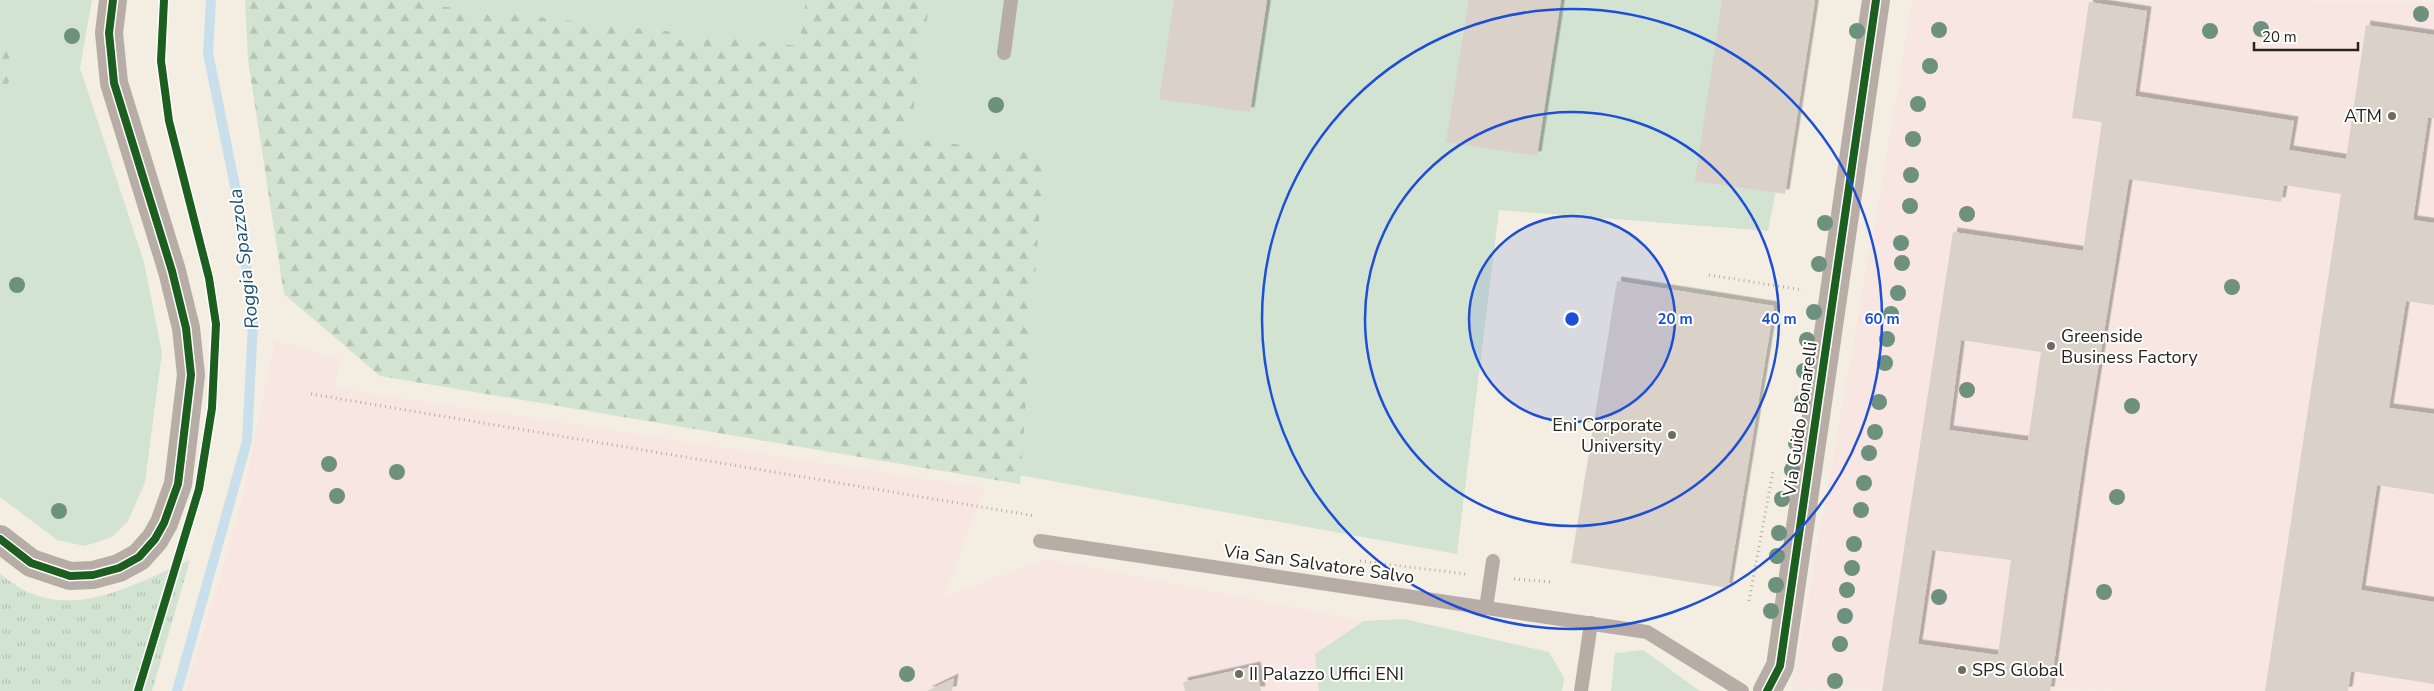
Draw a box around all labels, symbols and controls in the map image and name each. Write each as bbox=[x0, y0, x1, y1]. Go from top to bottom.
scale bar bbox=[2254, 20, 2358, 52]
text: 20 m bbox=[2262, 27, 2297, 47]
place label: ATM bbox=[2344, 104, 2382, 128]
marker: ATM bbox=[2386, 110, 2398, 122]
water label: Roggia Spazzola bbox=[222, 187, 265, 331]
text: 20 m bbox=[1657, 309, 1693, 329]
text: 40 m bbox=[1761, 309, 1797, 329]
text: 60 m bbox=[1864, 309, 1900, 329]
centre of rings bbox=[1563, 310, 1581, 328]
place label: Greenside Business Factory bbox=[2061, 324, 2198, 369]
street label: Via Guido Bonarelli bbox=[1777, 340, 1823, 499]
marker: Greenside Business Factory bbox=[2045, 340, 2057, 352]
place label: Eni Corporate University bbox=[1552, 413, 1663, 458]
marker: Eni Corporate University bbox=[1666, 429, 1678, 441]
street label: Via San Salvatore Salvo bbox=[1221, 539, 1416, 589]
place label: SPS Global bbox=[1972, 658, 2065, 682]
place label: II Palazzo Uffici ENI bbox=[1249, 662, 1404, 686]
marker: SPS Global bbox=[1956, 664, 1968, 676]
marker: II Palazzo Uffici ENI bbox=[1233, 668, 1245, 680]

